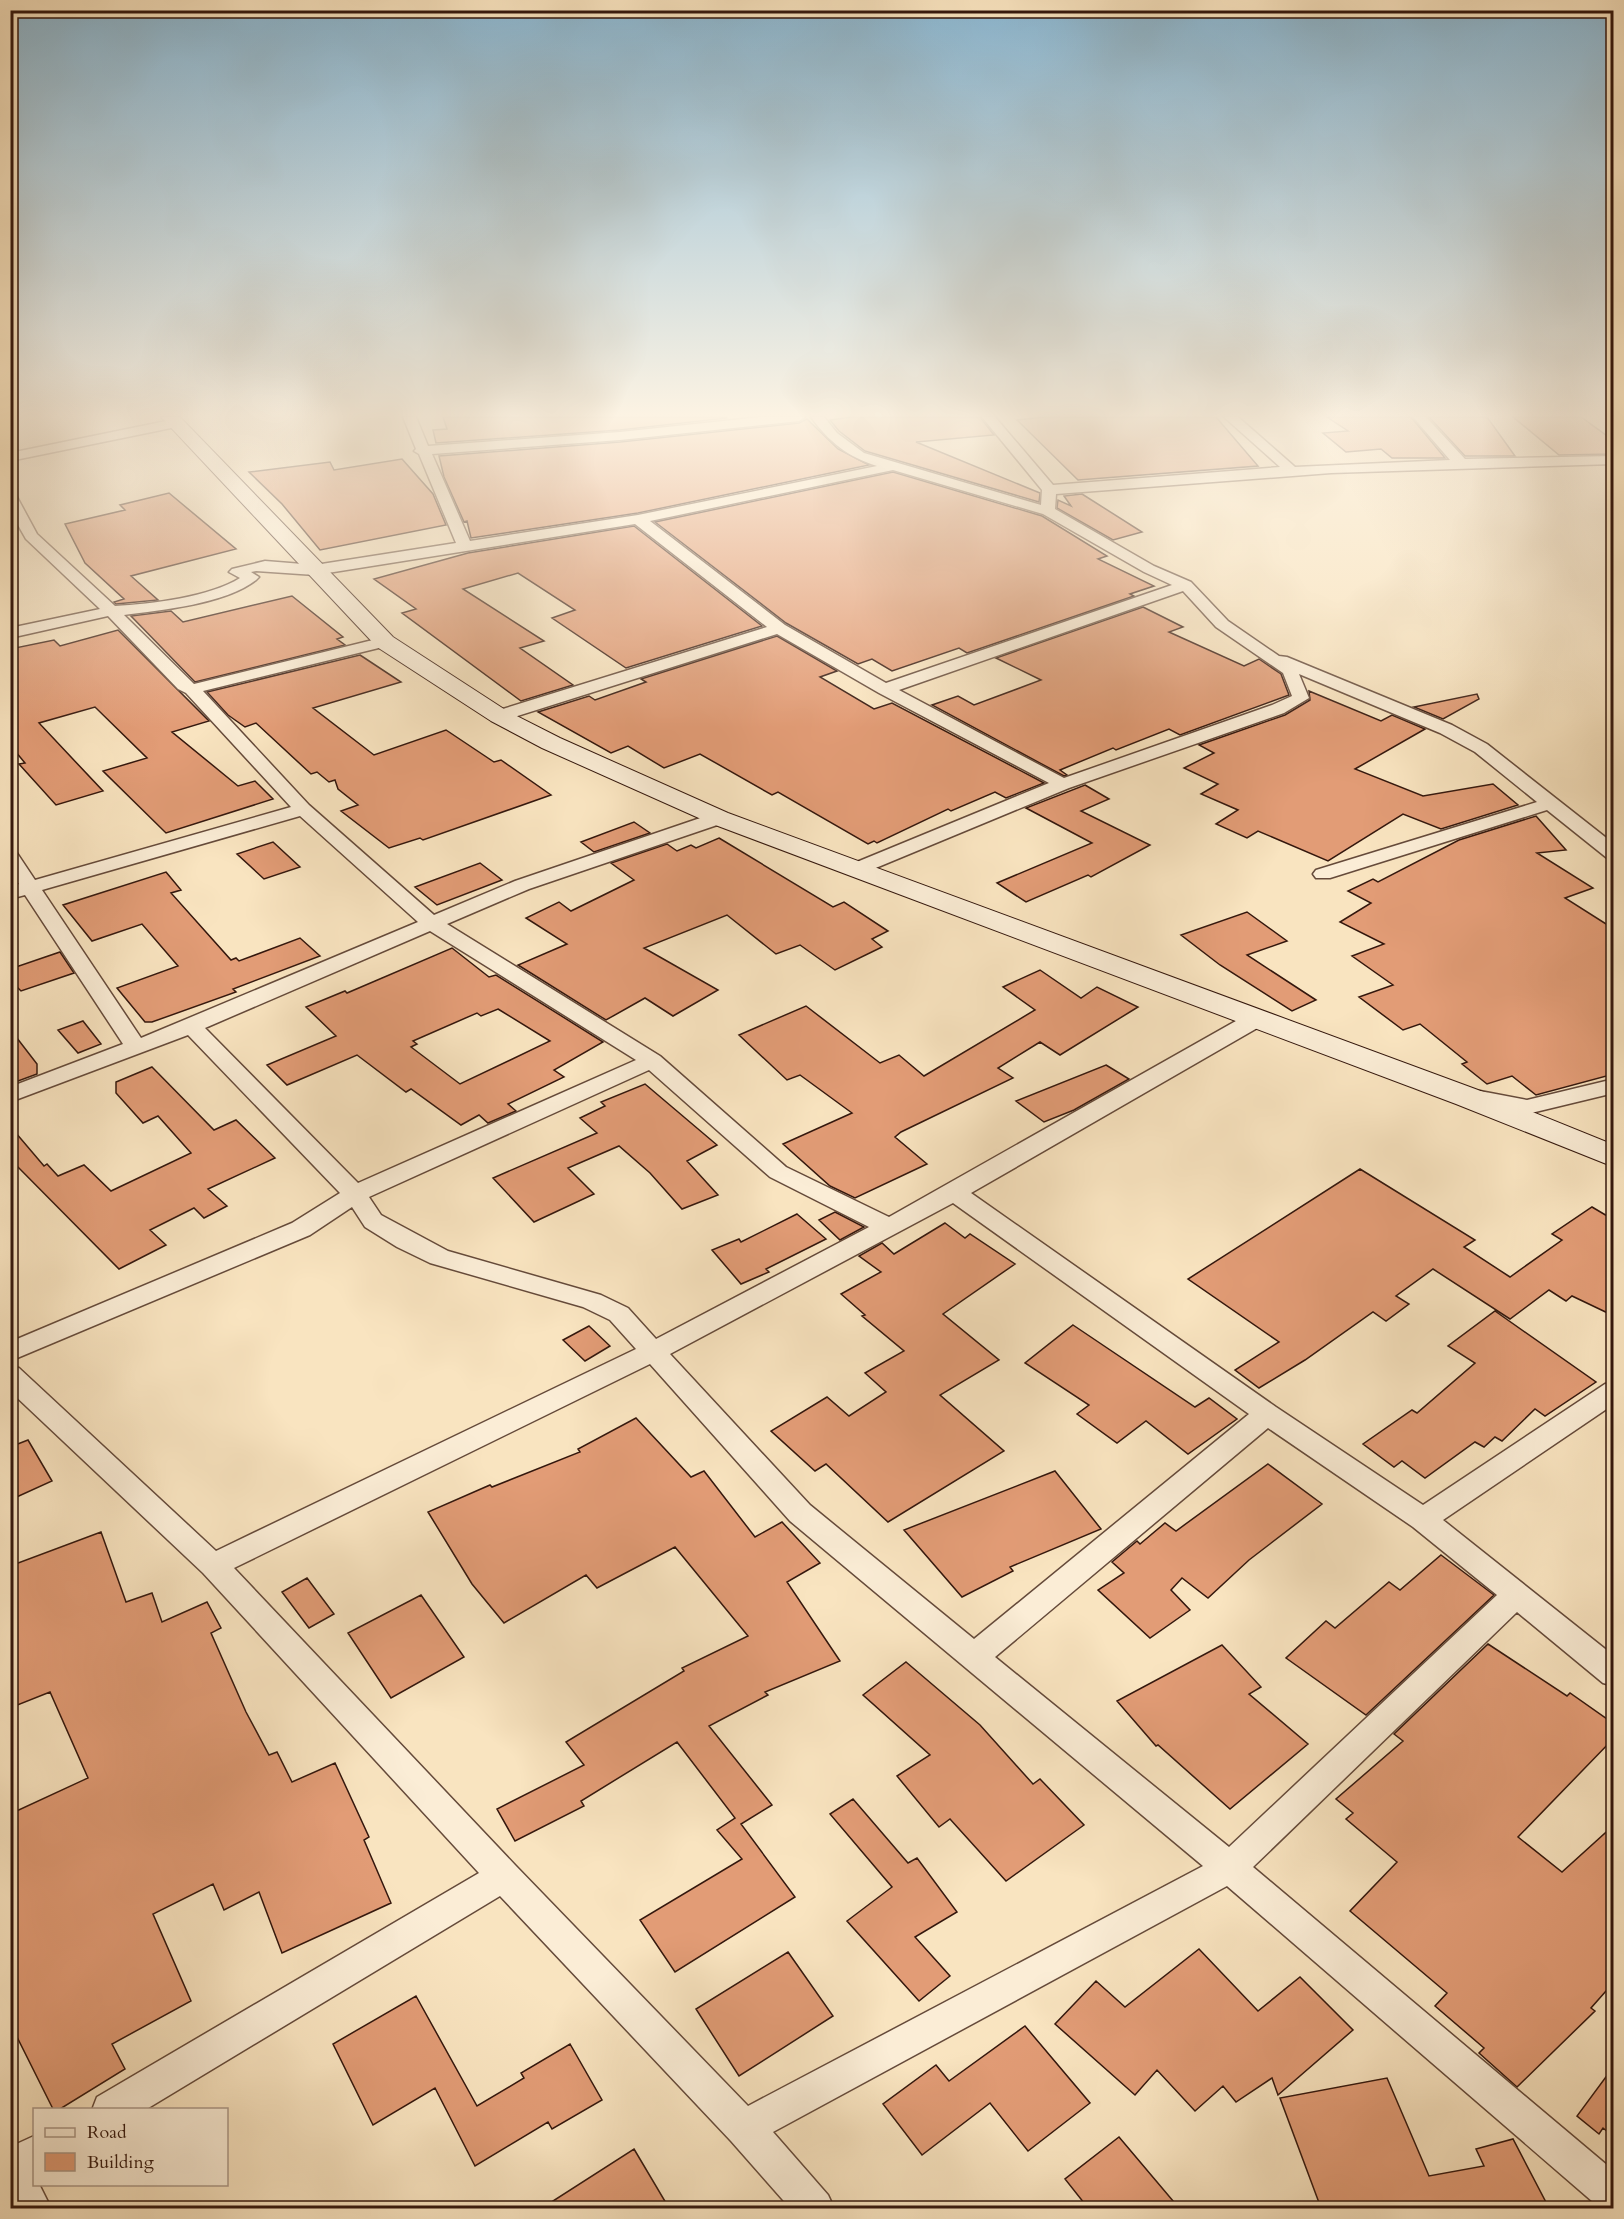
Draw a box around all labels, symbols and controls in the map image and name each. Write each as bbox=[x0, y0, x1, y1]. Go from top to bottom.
legend bbox=[33, 2108, 228, 2186]
text: Road bbox=[87, 2120, 127, 2145]
text: Building bbox=[87, 2150, 155, 2175]

